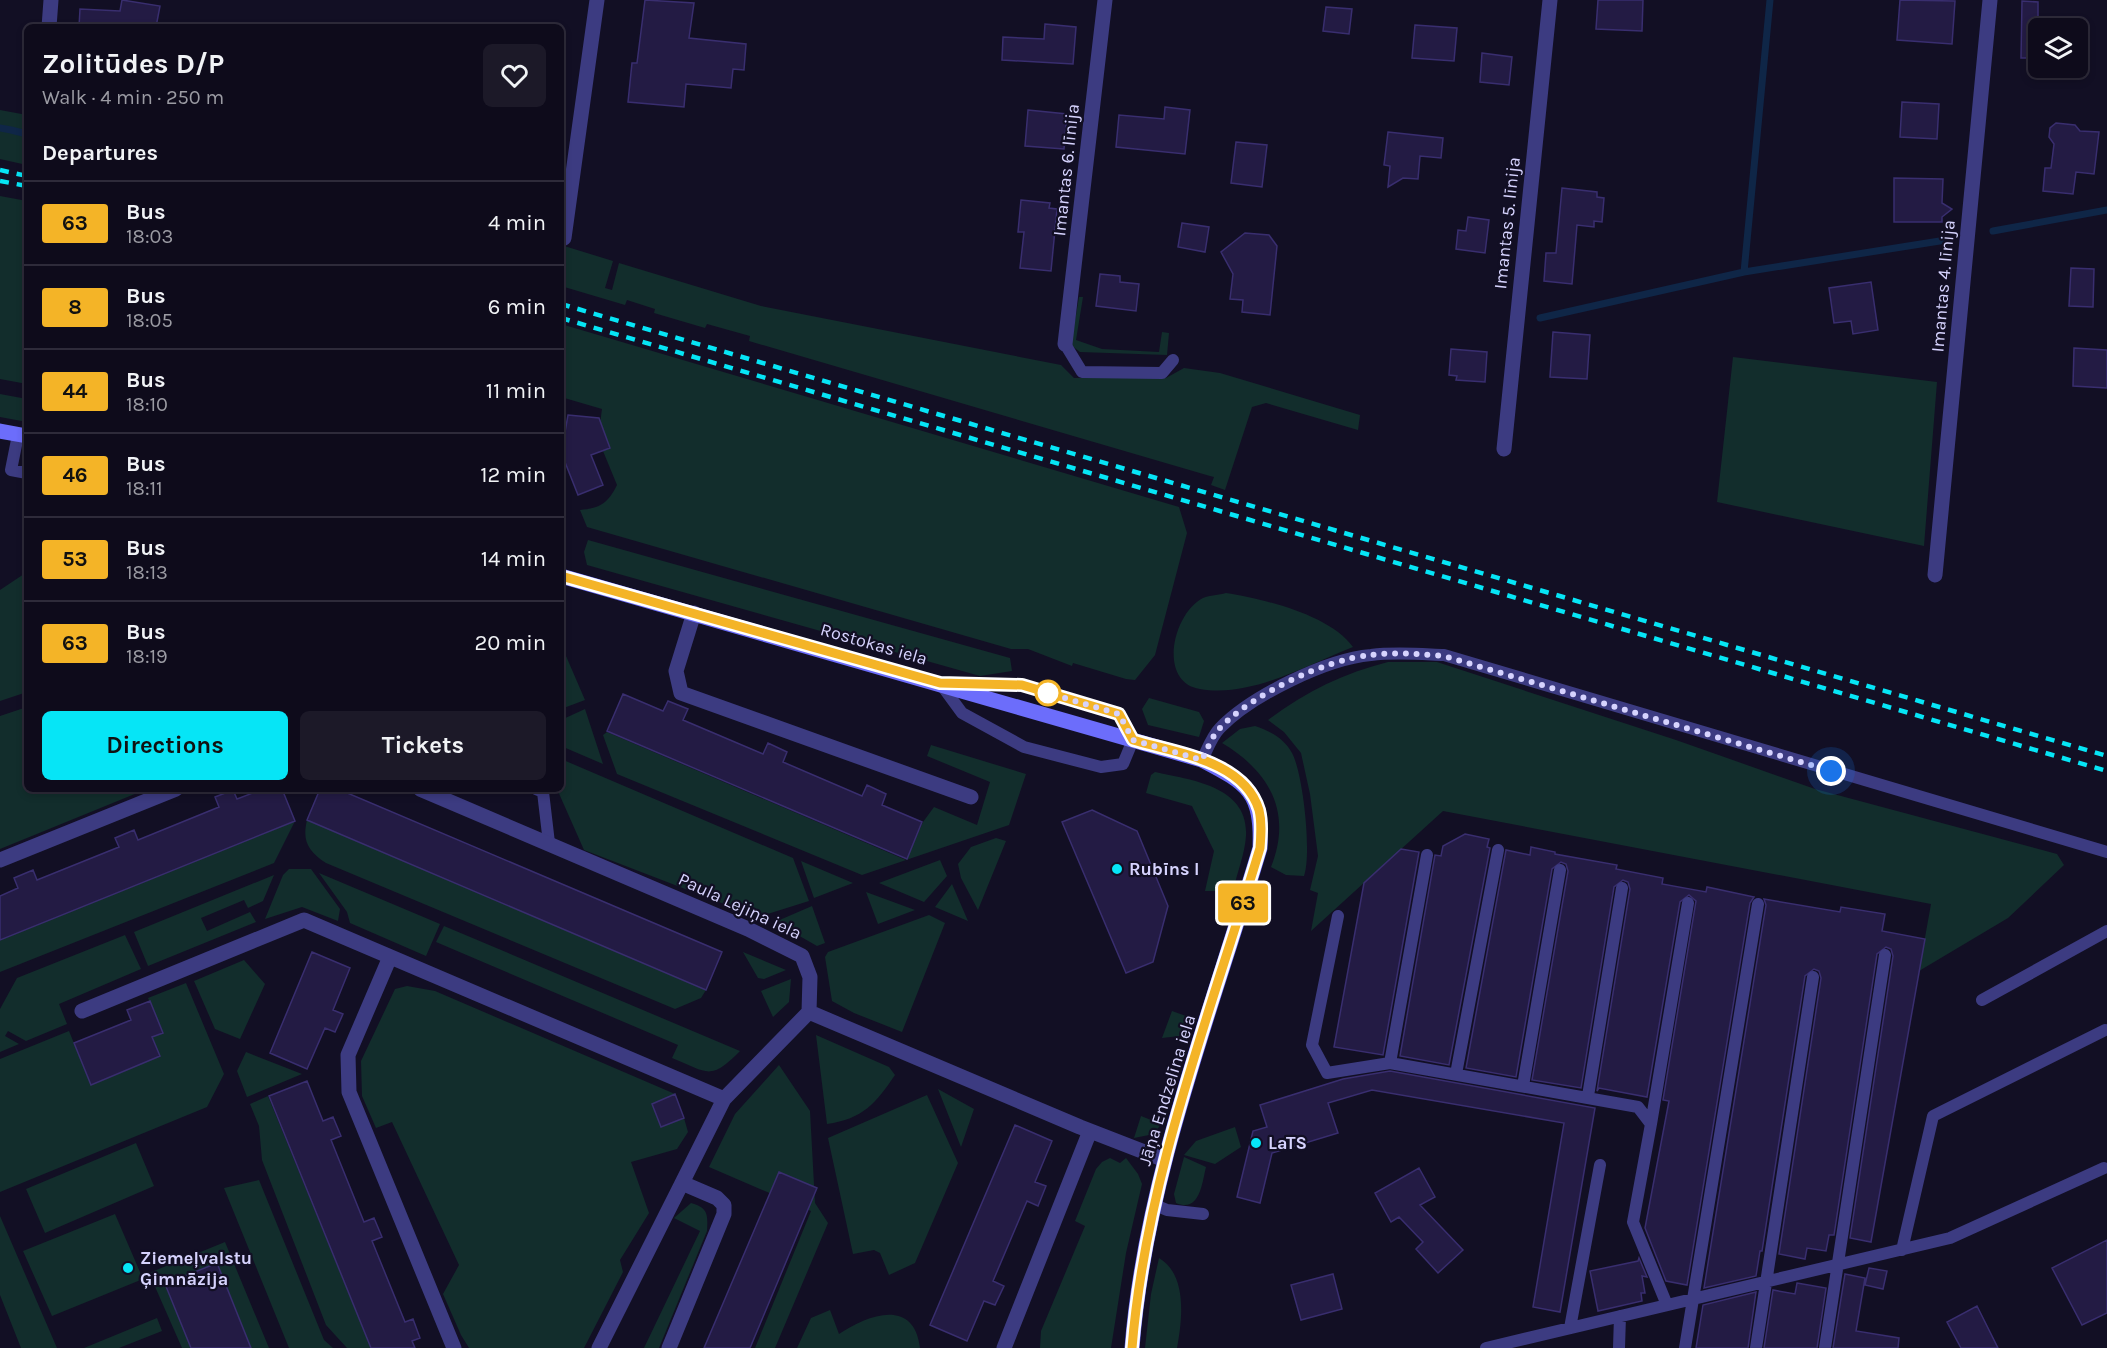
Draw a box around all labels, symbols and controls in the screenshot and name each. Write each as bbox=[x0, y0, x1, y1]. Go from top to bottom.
map controls bbox=[2028, 18, 2088, 78]
button: layers bbox=[2028, 18, 2088, 78]
button: heart bbox=[483, 44, 546, 107]
text: Zolitūdes D/P bbox=[42, 47, 224, 80]
text: Walk · 4 min · 250 m bbox=[42, 86, 224, 109]
street label: Imantas 6. līnija bbox=[1048, 103, 1084, 237]
text: Departures bbox=[42, 140, 158, 166]
street label: Imantas 5. līnija bbox=[1489, 156, 1525, 290]
text: Bus bbox=[126, 199, 166, 225]
text: 4 min bbox=[488, 210, 546, 236]
text: 63 bbox=[62, 211, 88, 235]
street label: Imantas 4. līnija bbox=[1926, 219, 1960, 353]
text: 18:03 bbox=[126, 225, 173, 248]
text: Bus bbox=[126, 283, 166, 309]
text: 6 min bbox=[488, 294, 546, 320]
text: 8 bbox=[68, 295, 82, 319]
text: 18:05 bbox=[126, 309, 173, 332]
text: Bus bbox=[126, 367, 166, 393]
text: 11 min bbox=[486, 378, 546, 404]
text: 44 bbox=[63, 379, 88, 403]
text: 18:10 bbox=[126, 393, 168, 416]
text: Bus bbox=[126, 451, 166, 477]
text: 12 min bbox=[480, 462, 546, 488]
text: 46 bbox=[62, 463, 88, 487]
text: 18:11 bbox=[126, 477, 163, 500]
text: Bus bbox=[126, 535, 166, 561]
text: 14 min bbox=[481, 546, 546, 572]
text: 53 bbox=[62, 547, 88, 571]
text: 18:13 bbox=[126, 561, 168, 584]
street label: Rostokas iela bbox=[818, 618, 930, 670]
text: Bus bbox=[126, 619, 166, 645]
text: 20 min bbox=[475, 630, 546, 656]
text: 63 bbox=[62, 631, 88, 655]
text: 18:19 bbox=[126, 645, 168, 668]
unlabelled marker bbox=[1035, 680, 1061, 706]
button: Directions bbox=[42, 711, 288, 780]
button: Tickets bbox=[300, 711, 546, 780]
your location bbox=[1816, 756, 1846, 786]
place label: Rubīns I bbox=[1129, 858, 1200, 880]
marker: Rubīns I bbox=[1110, 862, 1124, 876]
street label: Paula Lejiņa iela bbox=[675, 868, 805, 944]
line badge: 63 bbox=[1216, 884, 1270, 922]
text: 63 bbox=[1230, 891, 1256, 915]
street label: Jāņa Endzelīna iela bbox=[1134, 1012, 1200, 1168]
place label: LaTS bbox=[1268, 1132, 1307, 1154]
marker: LaTS bbox=[1249, 1136, 1263, 1150]
place label: Ziemeļvalstu Ģimnāzija bbox=[140, 1247, 252, 1290]
marker: Ziemeļvalstu Ģimnāzija bbox=[121, 1261, 135, 1275]

